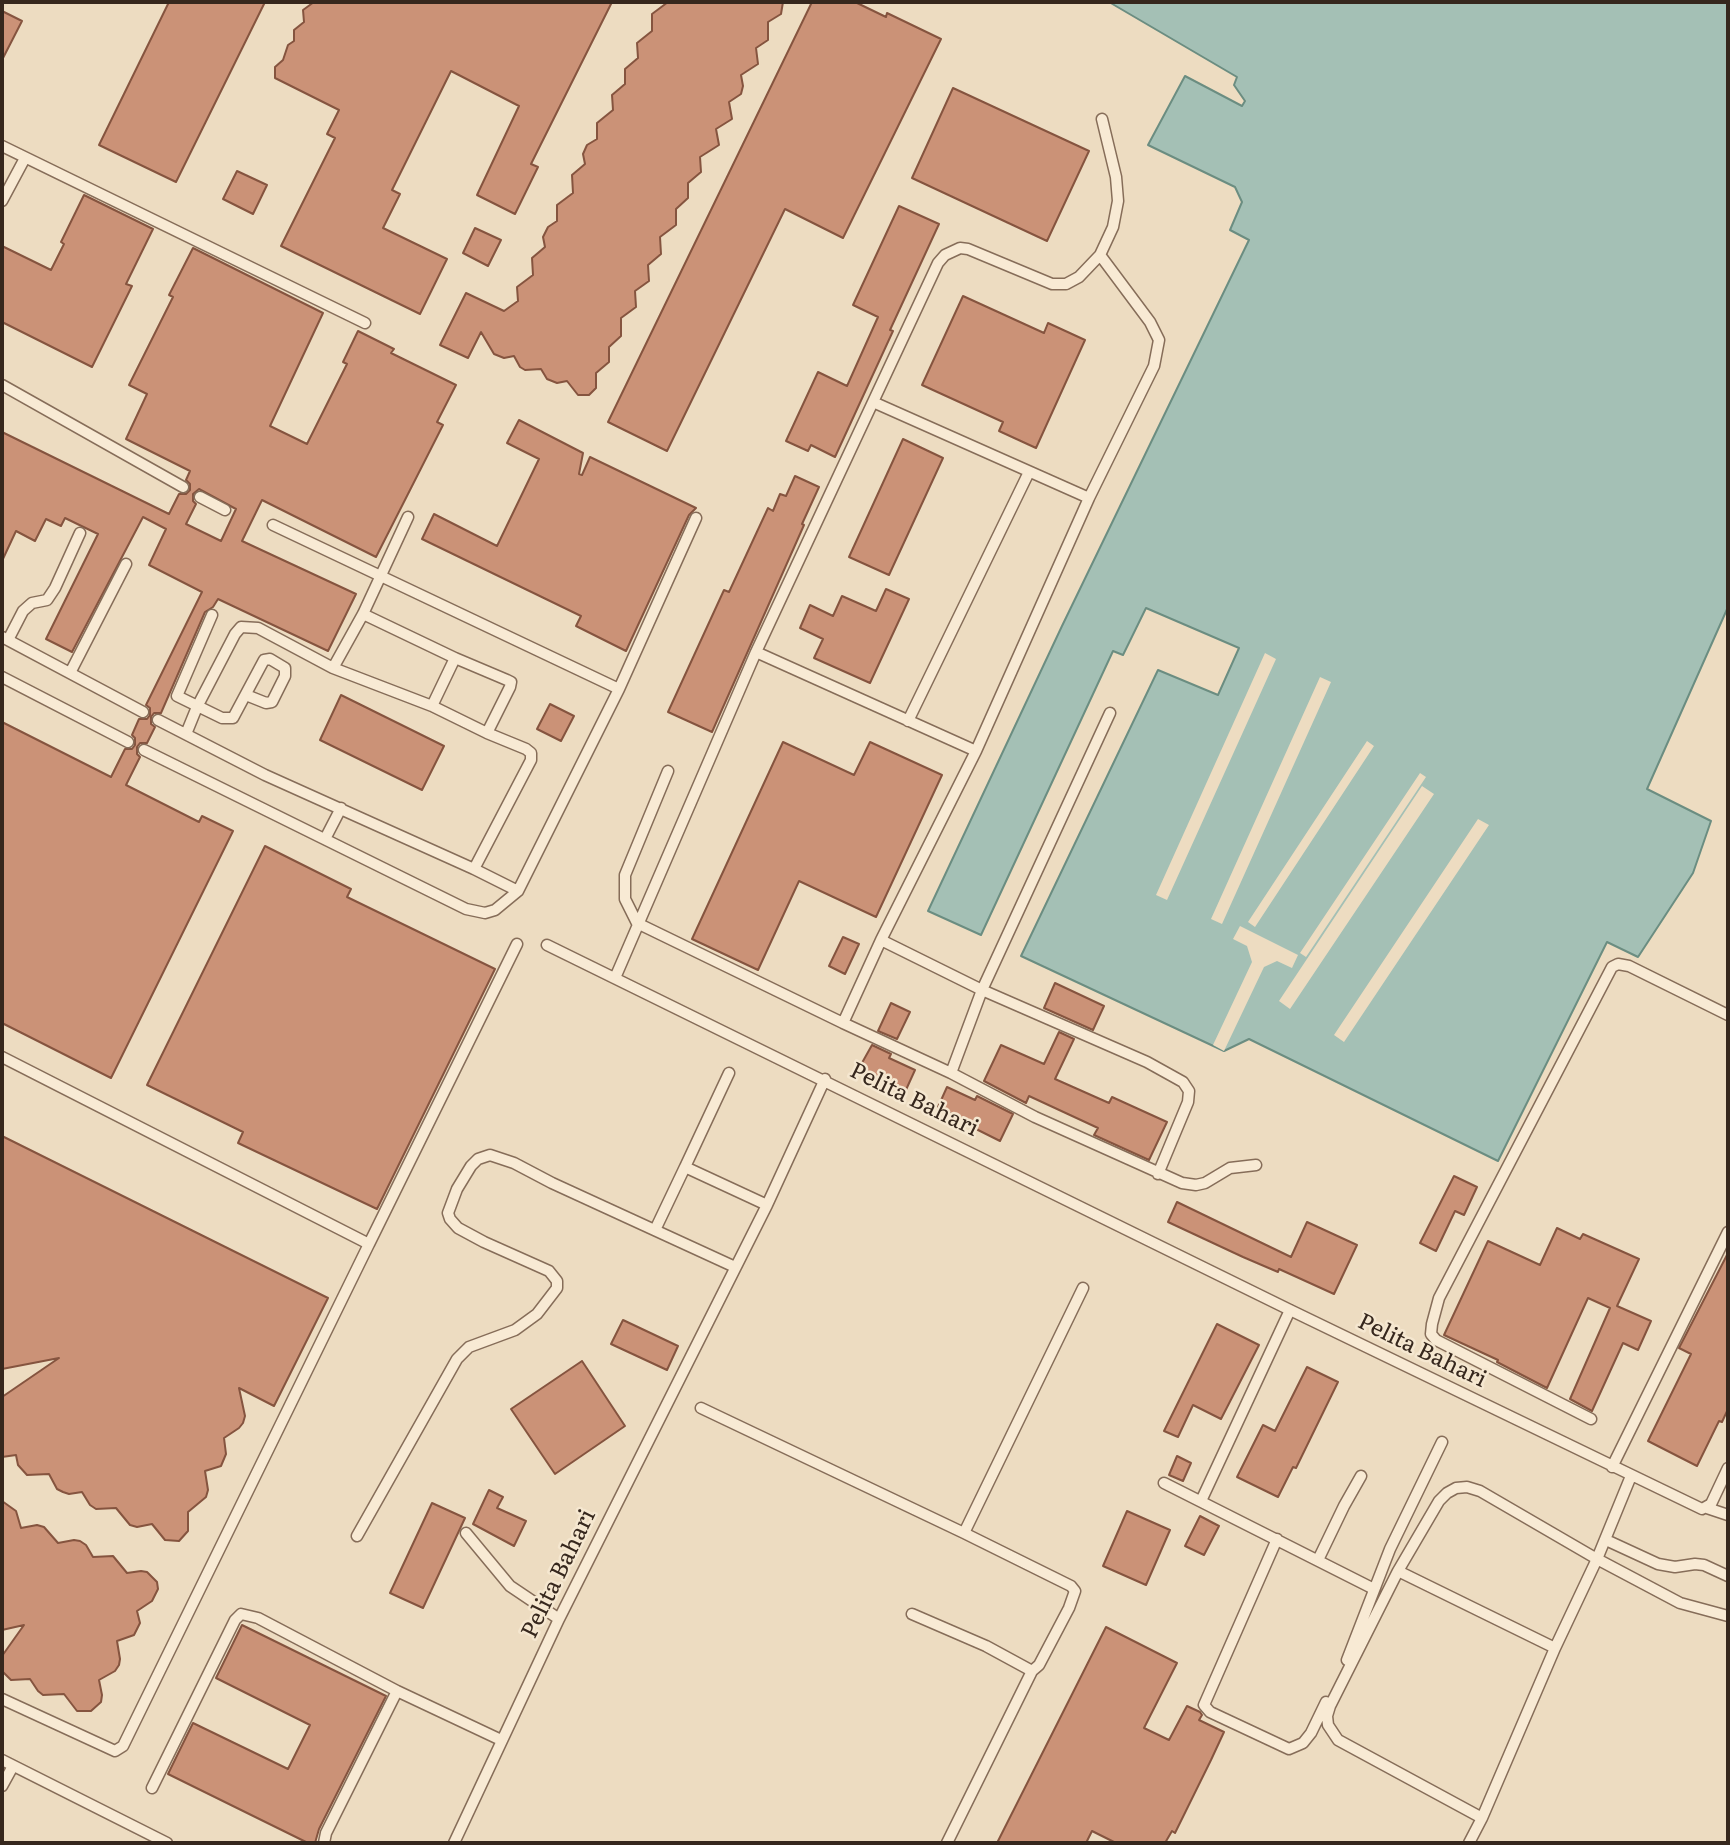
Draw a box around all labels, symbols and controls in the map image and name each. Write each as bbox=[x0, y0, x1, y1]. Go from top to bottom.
street label: Pelita Bahari bbox=[845, 1057, 983, 1143]
street label: Pelita Bahari bbox=[1353, 1308, 1491, 1394]
street label: Pelita Bahari bbox=[516, 1505, 602, 1643]

